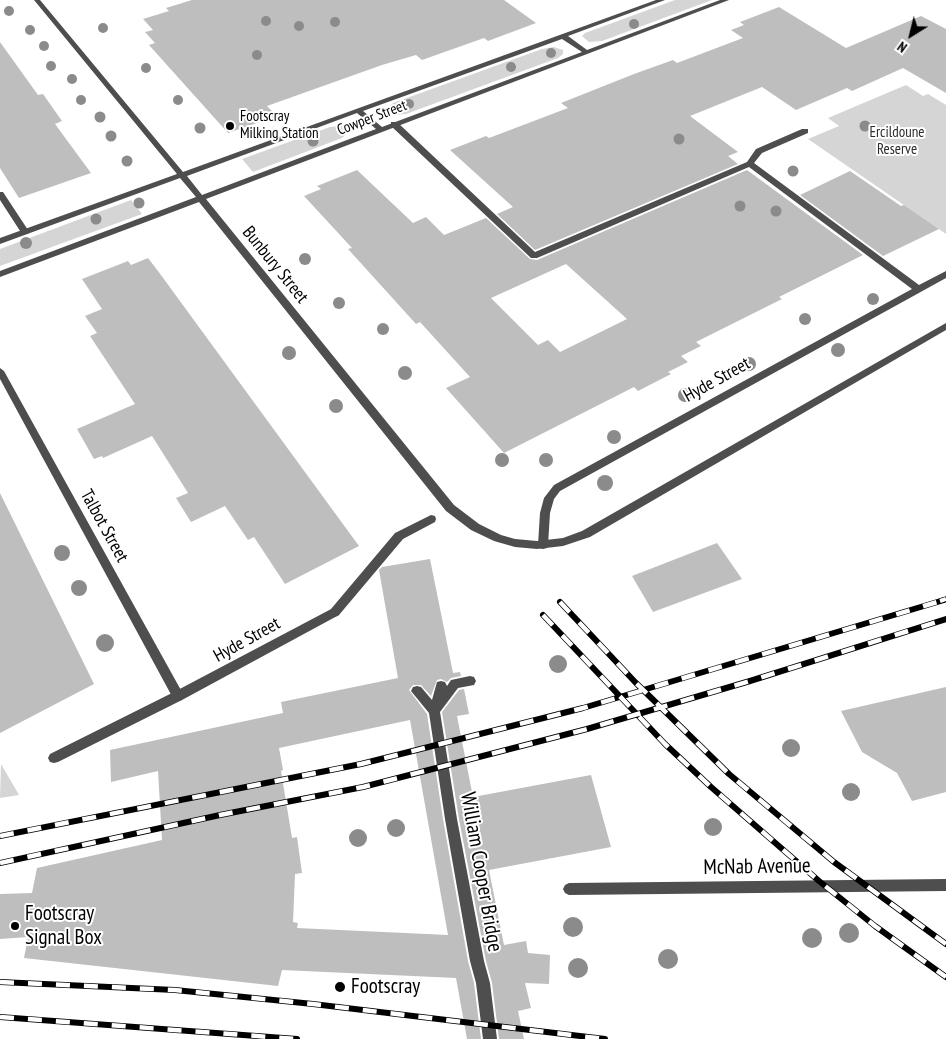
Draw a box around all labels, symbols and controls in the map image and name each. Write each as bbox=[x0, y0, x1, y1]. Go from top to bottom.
north arrow bbox=[886, 10, 936, 60]
text: N bbox=[894, 38, 911, 57]
street label: Cowper Street bbox=[335, 97, 409, 139]
place label: Footscray Milking Station bbox=[240, 108, 319, 143]
marker: Footscray Milking Station bbox=[224, 120, 236, 132]
park label: Ercildoune Reserve bbox=[870, 124, 924, 159]
street label: Bunbury Street bbox=[237, 222, 313, 308]
street label: Hyde Street bbox=[680, 353, 754, 407]
street label: Talbot Street bbox=[75, 486, 133, 566]
street label: Hyde Street bbox=[210, 613, 284, 667]
street label: William Cooper Bridge bbox=[455, 790, 507, 954]
street label: McNab Avenue bbox=[703, 853, 811, 881]
place label: Footscray Signal Box bbox=[25, 901, 102, 951]
marker: Footscray Signal Box bbox=[9, 920, 21, 932]
place label: Footscray bbox=[351, 974, 420, 1000]
marker: Footscray bbox=[333, 980, 347, 994]

